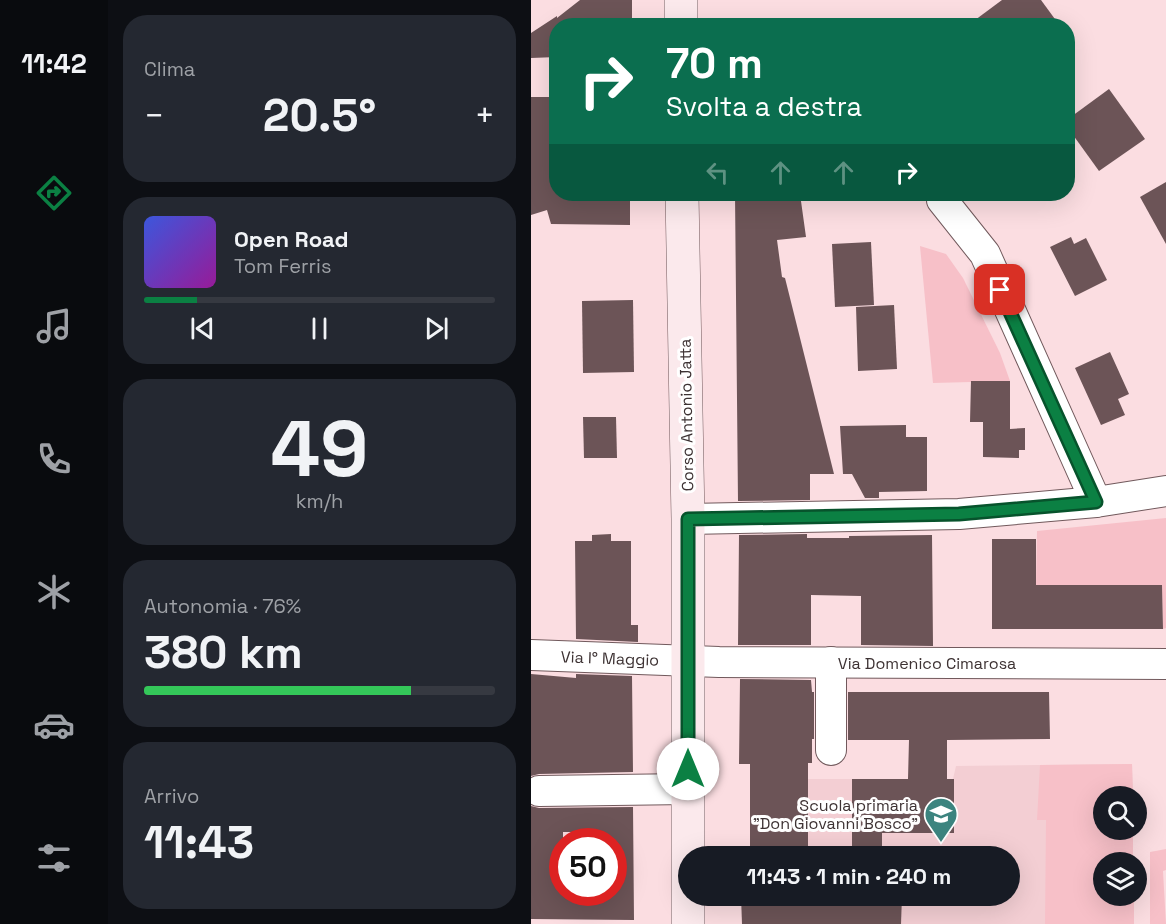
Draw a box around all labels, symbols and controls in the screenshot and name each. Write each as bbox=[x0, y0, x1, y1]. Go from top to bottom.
text: 70 m bbox=[666, 37, 763, 90]
icon: right bbox=[567, 42, 645, 120]
text: 11:42 bbox=[21, 46, 87, 81]
text: Clima bbox=[144, 56, 195, 82]
text: 20.5° bbox=[263, 87, 376, 144]
text: Svolta a destra bbox=[666, 89, 862, 124]
text: − bbox=[144, 95, 164, 137]
text: + bbox=[475, 95, 495, 137]
icon: left bbox=[701, 156, 734, 189]
icon: ahead bbox=[764, 156, 797, 189]
icon: ahead bbox=[827, 156, 860, 189]
icon: right bbox=[890, 156, 923, 189]
icon: directions bbox=[33, 172, 75, 214]
text: Open Road bbox=[234, 225, 349, 253]
text: Tom Ferris bbox=[234, 253, 332, 279]
pin bbox=[974, 264, 1025, 315]
icon: arrive bbox=[983, 273, 1016, 306]
icon: music bbox=[33, 305, 75, 347]
icon: previous bbox=[186, 312, 219, 345]
icon: pause bbox=[303, 312, 336, 345]
icon: next bbox=[420, 312, 453, 345]
street label: Corso Antonio Jatta bbox=[675, 339, 698, 491]
text: 49 bbox=[271, 399, 368, 499]
icon: phone bbox=[33, 438, 75, 480]
text: km/h bbox=[296, 488, 343, 514]
icon: climate bbox=[33, 571, 75, 613]
text: Autonomia · 76% bbox=[144, 593, 301, 619]
text: 380 km bbox=[144, 624, 303, 681]
street label: Via I° Maggio bbox=[560, 646, 660, 671]
street label: Via Domenico Cimarosa bbox=[838, 653, 1016, 674]
icon: car bbox=[33, 704, 75, 746]
position arrow bbox=[656, 737, 720, 801]
text: Arrivo bbox=[144, 783, 199, 809]
map controls bbox=[1093, 786, 1147, 906]
button: search bbox=[1093, 786, 1147, 840]
place label: Scuola primaria "Don Giovanni Bosco" bbox=[753, 795, 918, 834]
school or university icon: Scuola primaria "Don Giovanni Bosco" bbox=[923, 796, 959, 843]
text: 11:43 bbox=[144, 814, 254, 871]
speed limit sign: 50 bbox=[549, 828, 627, 906]
icon: filters bbox=[33, 837, 75, 879]
button: layers bbox=[1093, 852, 1147, 906]
text: 11:43 · 1 min · 240 m bbox=[747, 862, 951, 890]

